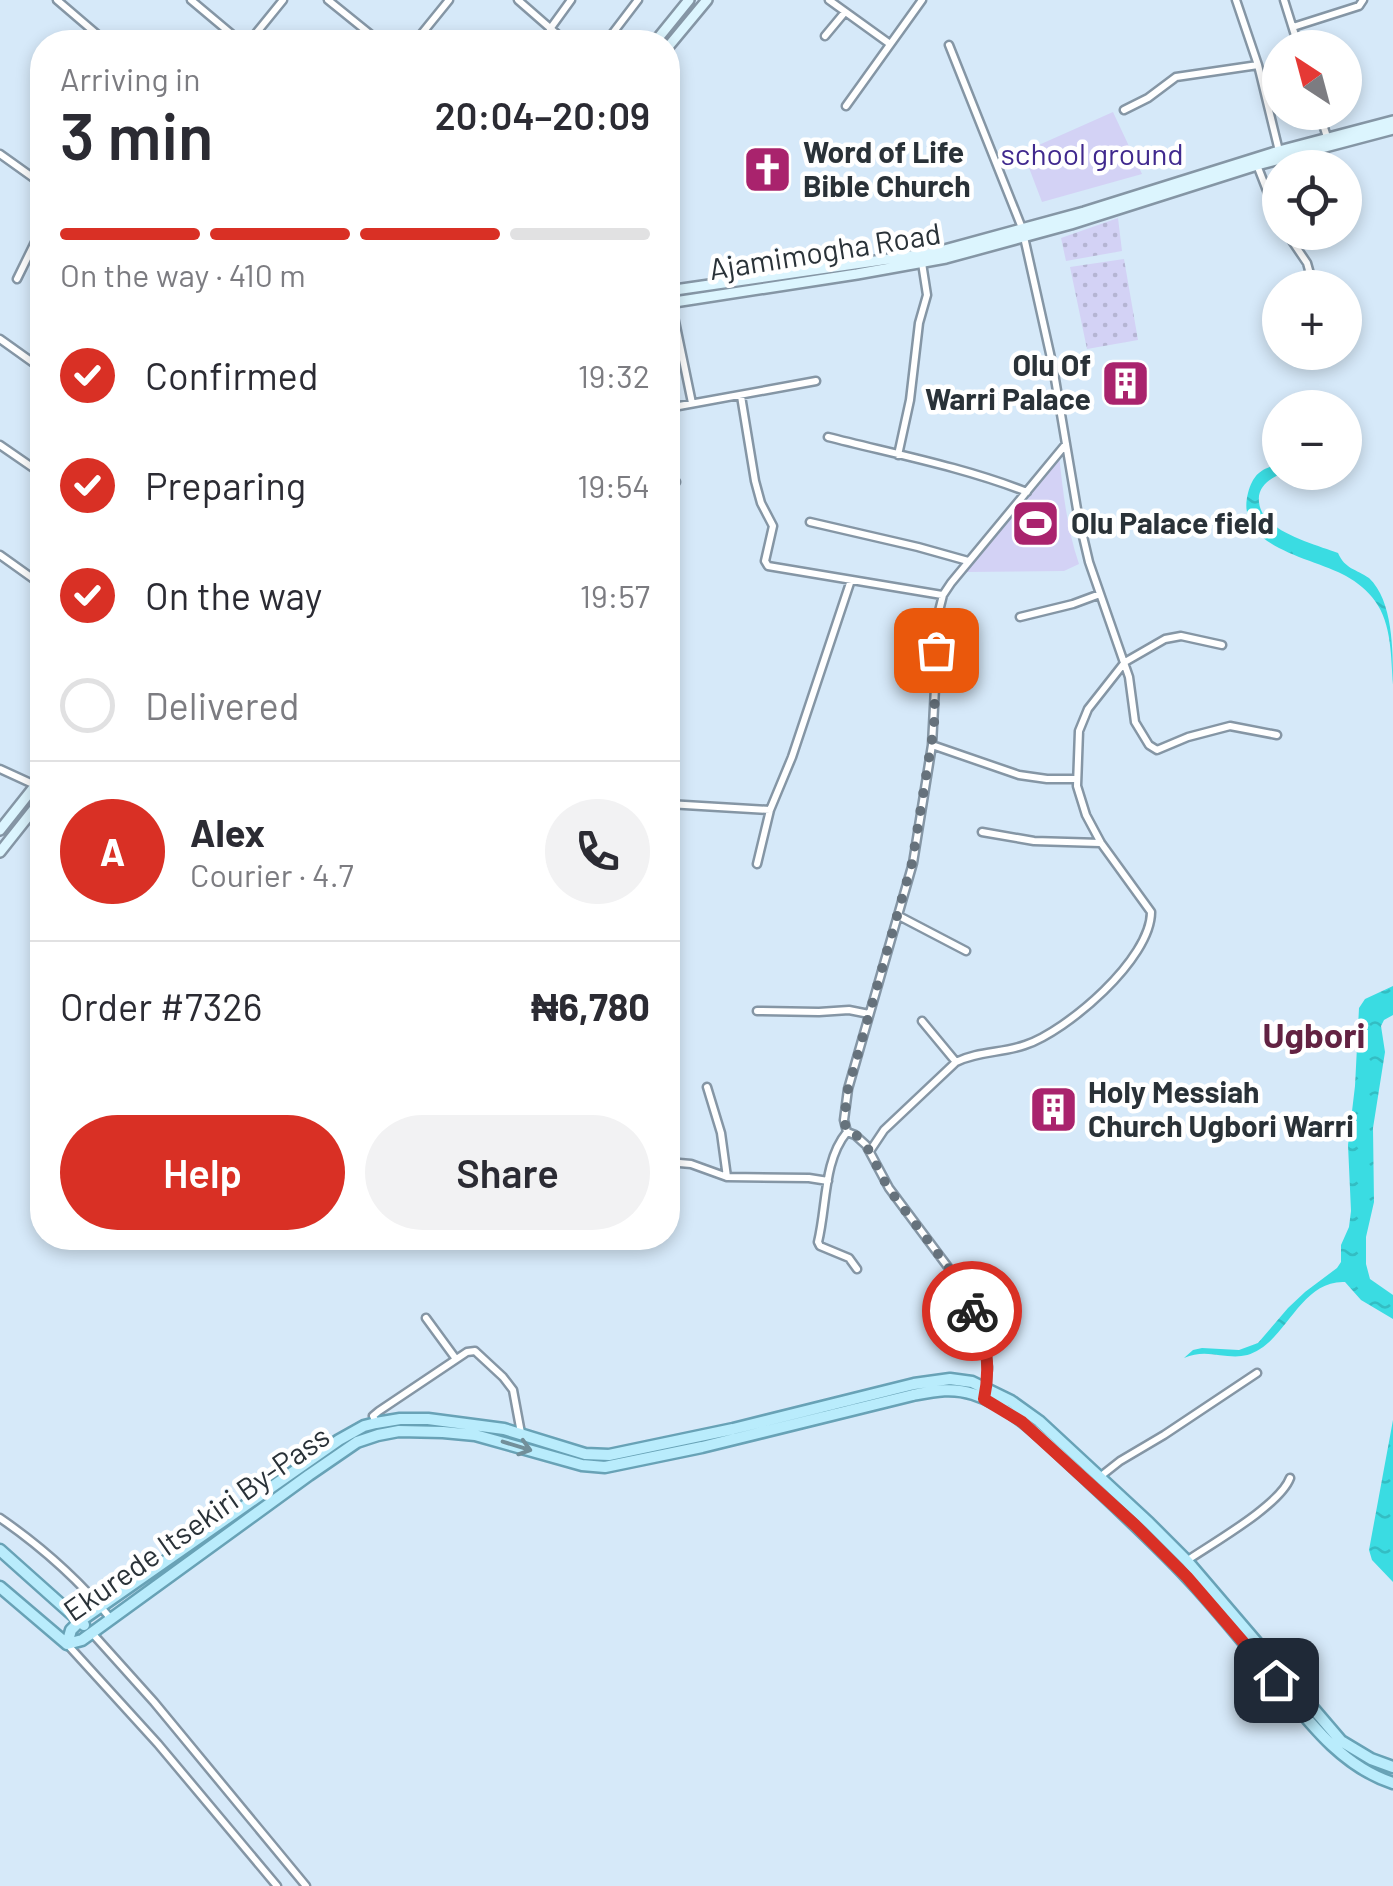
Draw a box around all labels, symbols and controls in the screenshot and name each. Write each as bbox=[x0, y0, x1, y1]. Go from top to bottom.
north arrow bbox=[1262, 30, 1362, 130]
map controls bbox=[1262, 30, 1362, 490]
text: Arriving in bbox=[60, 59, 200, 97]
text: 20:04–20:09 bbox=[435, 92, 650, 138]
text: 3 min bbox=[60, 95, 213, 173]
place label: Word of Life Bible Church bbox=[803, 133, 971, 203]
park label: school ground bbox=[1000, 135, 1184, 171]
church icon: Word of Life Bible Church bbox=[742, 144, 794, 196]
button: locate bbox=[1262, 150, 1362, 250]
street label: Ajamimogha Road bbox=[706, 214, 943, 286]
text: On the way · 410 m bbox=[60, 255, 306, 293]
button: + bbox=[1262, 270, 1362, 370]
place label: Olu Of Warri Palace bbox=[925, 346, 1091, 416]
icon: check bbox=[60, 348, 115, 403]
text: Confirmed bbox=[145, 352, 318, 398]
text: 19:32 bbox=[578, 356, 650, 394]
building icon: Olu Of Warri Palace bbox=[1100, 357, 1152, 409]
button: − bbox=[1262, 390, 1362, 490]
icon: check bbox=[60, 458, 115, 513]
text: Preparing bbox=[145, 462, 306, 508]
text: 19:54 bbox=[577, 466, 650, 504]
sports icon: Olu Palace field bbox=[1010, 498, 1062, 550]
place label: Olu Palace field bbox=[1071, 504, 1274, 540]
icon: check bbox=[60, 568, 115, 623]
text: On the way bbox=[145, 572, 322, 618]
text: 19:57 bbox=[580, 576, 650, 614]
pin bbox=[894, 608, 979, 693]
icon: bag bbox=[909, 623, 964, 678]
text: Delivered bbox=[145, 682, 299, 728]
button: phone bbox=[545, 799, 650, 904]
text: Alex bbox=[190, 809, 265, 855]
text: A bbox=[100, 828, 125, 874]
text: Courier · 4.7 bbox=[190, 855, 354, 893]
text: Order #7326 bbox=[60, 983, 262, 1029]
text: ₦6,780 bbox=[531, 983, 650, 1029]
district label: Ugbori bbox=[1262, 1013, 1366, 1055]
place label: Holy Messiah Church Ugbori Warri bbox=[1088, 1073, 1354, 1143]
building icon: Holy Messiah Church Ugbori Warri bbox=[1027, 1084, 1079, 1136]
button: Help bbox=[60, 1115, 345, 1230]
button: Share bbox=[365, 1115, 650, 1230]
courier bbox=[922, 1261, 1022, 1361]
icon: bike bbox=[945, 1284, 1000, 1339]
street label: Ekurede Itsekiri By-Pass bbox=[56, 1417, 336, 1628]
one-way arrow bbox=[501, 1438, 532, 1456]
pin bbox=[1234, 1638, 1319, 1723]
icon: home bbox=[1249, 1653, 1304, 1708]

